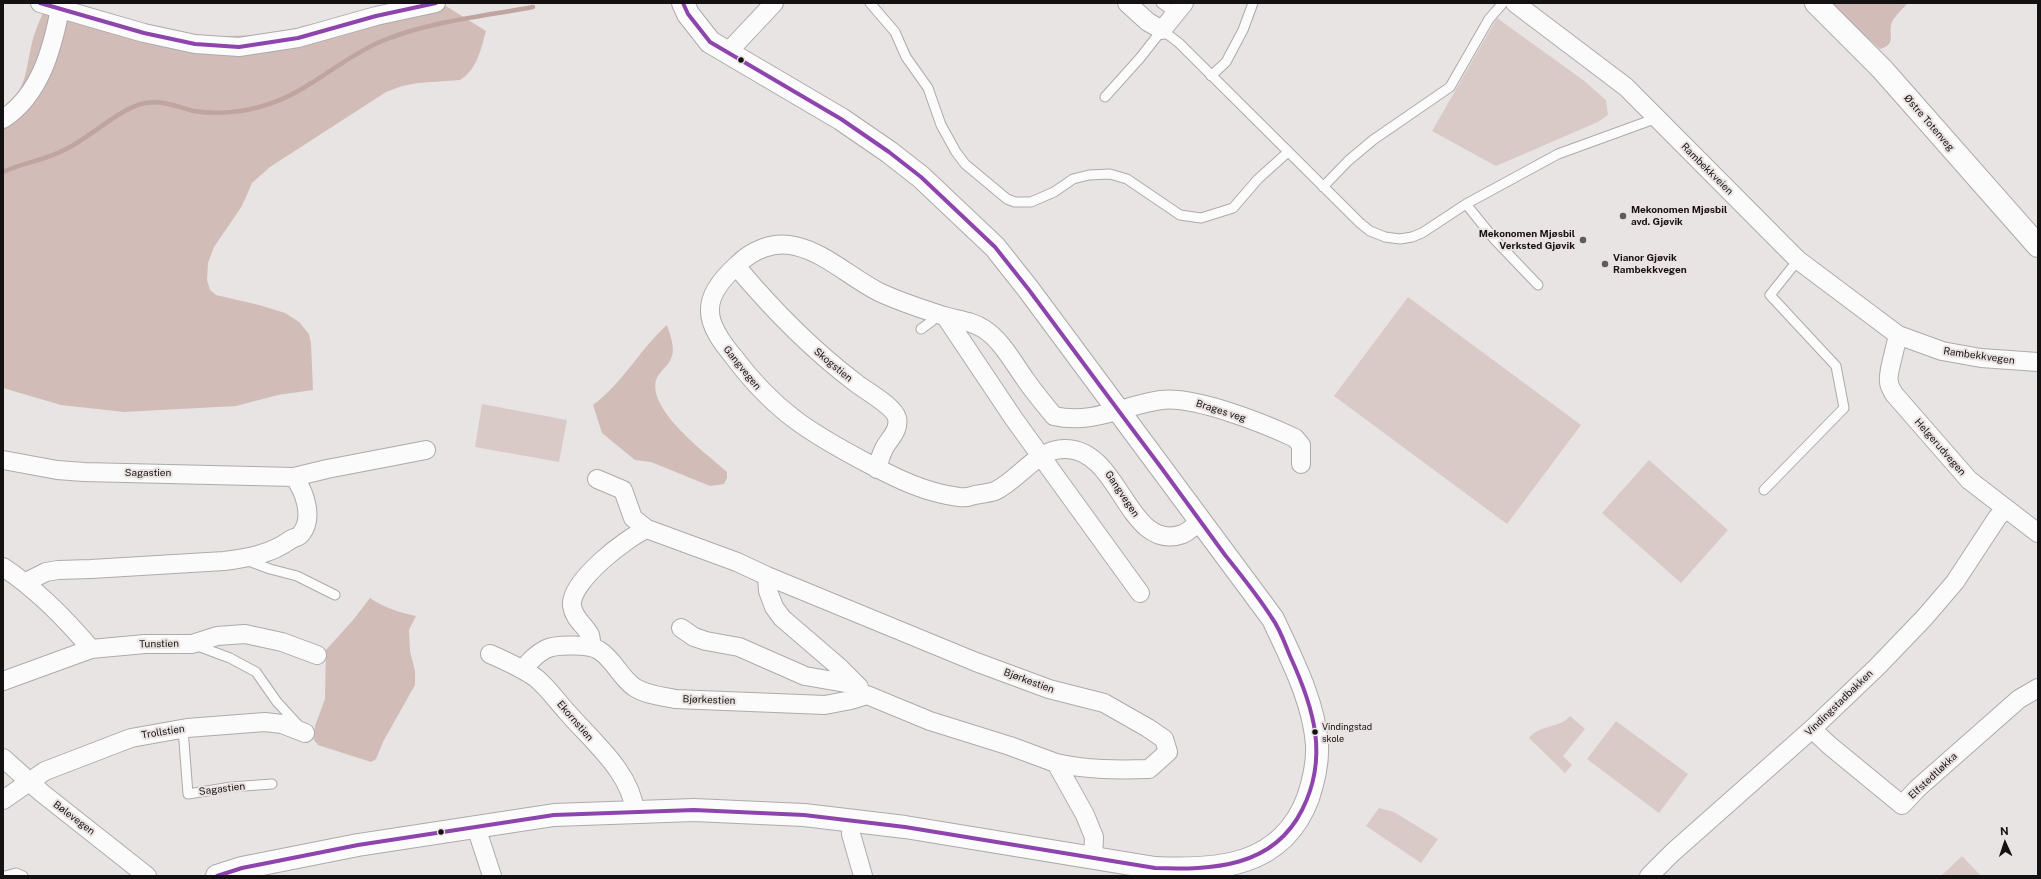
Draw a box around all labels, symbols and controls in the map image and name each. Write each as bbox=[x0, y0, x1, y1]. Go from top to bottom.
unlabelled marker bbox=[736, 55, 746, 65]
street label: Østre Totenveg bbox=[1901, 92, 1957, 154]
street label: Rambekkveien bbox=[1679, 141, 1735, 197]
place label: Mekonomen Mjøsbil avd. Gjøvik bbox=[1631, 204, 1727, 228]
marker: Mekonomen Mjøsbil avd. Gjøvik bbox=[1618, 211, 1628, 221]
place label: Mekonomen Mjøsbil Verksted Gjøvik bbox=[1479, 228, 1575, 252]
marker: Mekonomen Mjøsbil Verksted Gjøvik bbox=[1578, 235, 1588, 245]
place label: Vianor Gjøvik Rambekkvegen bbox=[1613, 252, 1687, 276]
marker: Vianor Gjøvik Rambekkvegen bbox=[1600, 259, 1610, 269]
street label: Gangvegen bbox=[721, 344, 763, 392]
street label: Skogstien bbox=[811, 345, 855, 385]
street label: Rambekkvegen bbox=[1943, 345, 2015, 367]
street label: Brages veg bbox=[1194, 397, 1248, 425]
street label: Helgerudvegen bbox=[1912, 416, 1968, 478]
street label: Sagastien bbox=[125, 467, 171, 479]
street label: Gangvegen bbox=[1102, 469, 1142, 519]
street label: Tunstien bbox=[139, 638, 179, 650]
street label: Bjørkestien bbox=[1002, 666, 1056, 696]
street label: Vindingstadbakken bbox=[1803, 668, 1875, 738]
street label: Bjørkestien bbox=[682, 693, 736, 707]
street label: Ekornstien bbox=[554, 698, 596, 744]
place label: Vindingstad skole bbox=[1322, 722, 1372, 743]
street label: Trollstien bbox=[141, 723, 185, 741]
marker: Vindingstad skole bbox=[1310, 727, 1320, 737]
street label: Elfstedtløkka bbox=[1906, 750, 1960, 802]
street label: Sagastien bbox=[198, 780, 246, 798]
street label: Bølevegen bbox=[51, 798, 97, 838]
north arrow bbox=[1985, 823, 2025, 863]
text: N bbox=[2000, 825, 2009, 837]
unlabelled marker bbox=[436, 827, 446, 837]

